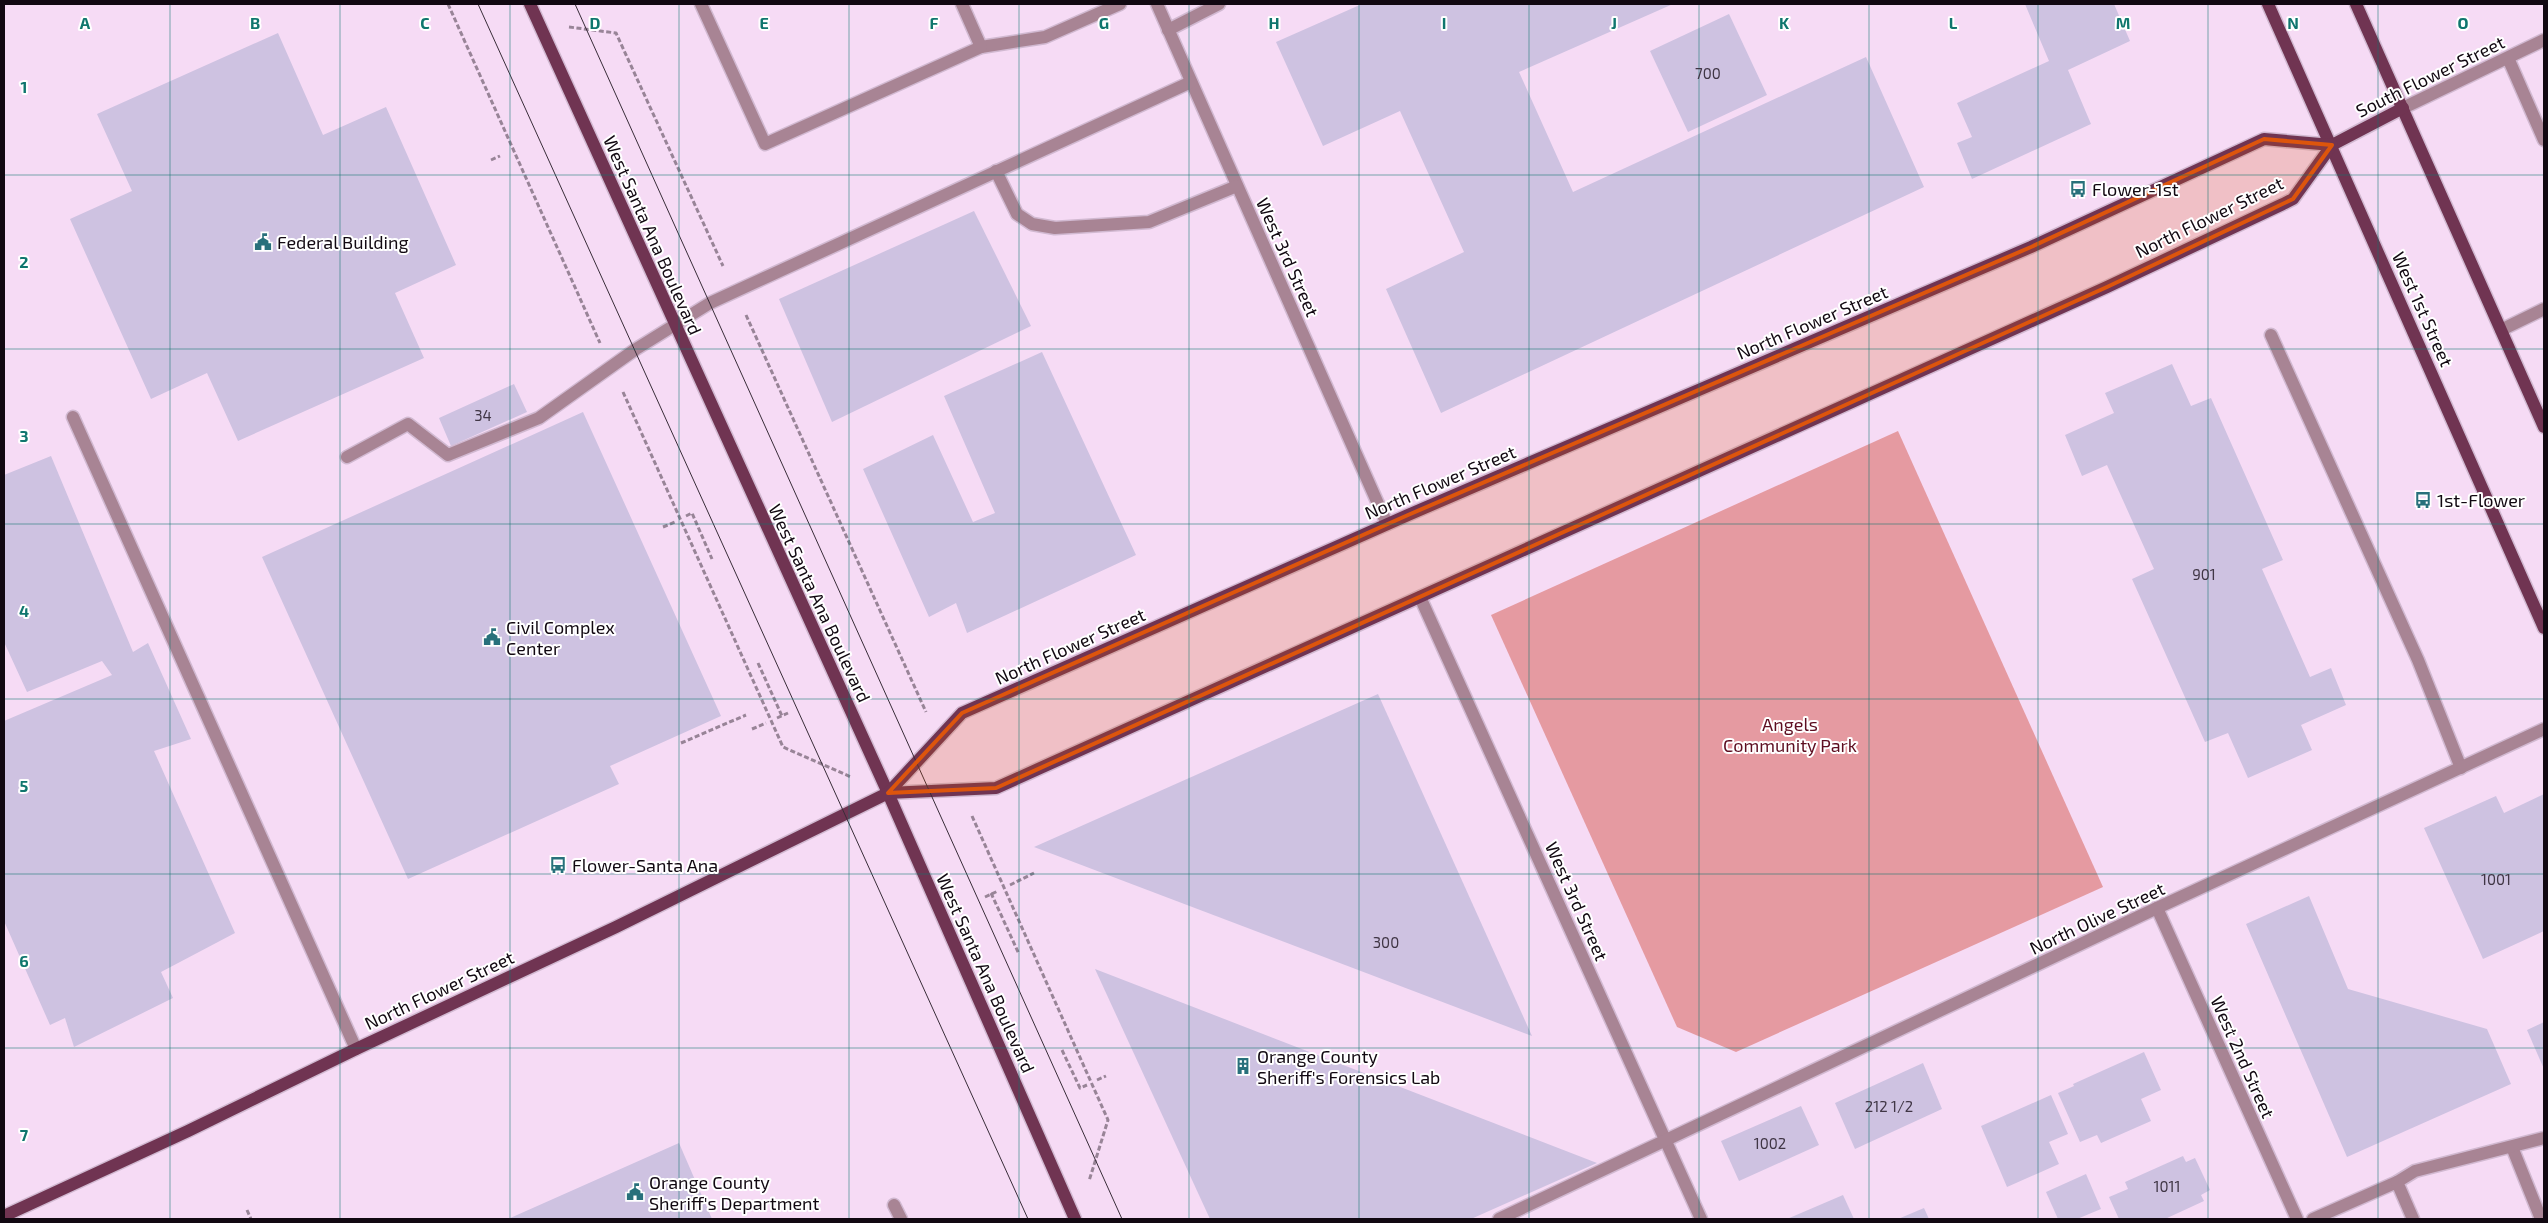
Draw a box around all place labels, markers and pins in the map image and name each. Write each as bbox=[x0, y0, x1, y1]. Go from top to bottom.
place label: Flower-1st bbox=[2092, 178, 2179, 200]
bus stop icon: Flower-1st bbox=[2068, 179, 2088, 199]
place label: Federal Building bbox=[277, 231, 409, 253]
public building icon: Federal Building bbox=[253, 232, 273, 252]
place label: 1st-Flower bbox=[2437, 489, 2525, 511]
bus stop icon: 1st-Flower bbox=[2413, 490, 2433, 510]
place label: Civil Complex Center bbox=[506, 616, 615, 659]
public building icon: Civil Complex Center bbox=[482, 627, 502, 647]
place label: Flower-Santa Ana bbox=[572, 854, 718, 876]
bus stop icon: Flower-Santa Ana bbox=[548, 855, 568, 875]
place label: Orange County Sheriff's Forensics Lab bbox=[1257, 1045, 1440, 1088]
building icon: Orange County Sheriff's Forensics Lab bbox=[1233, 1056, 1253, 1076]
place label: Orange County Sheriff's Department bbox=[649, 1171, 820, 1214]
public building icon: Orange County Sheriff's Department bbox=[625, 1182, 645, 1202]

